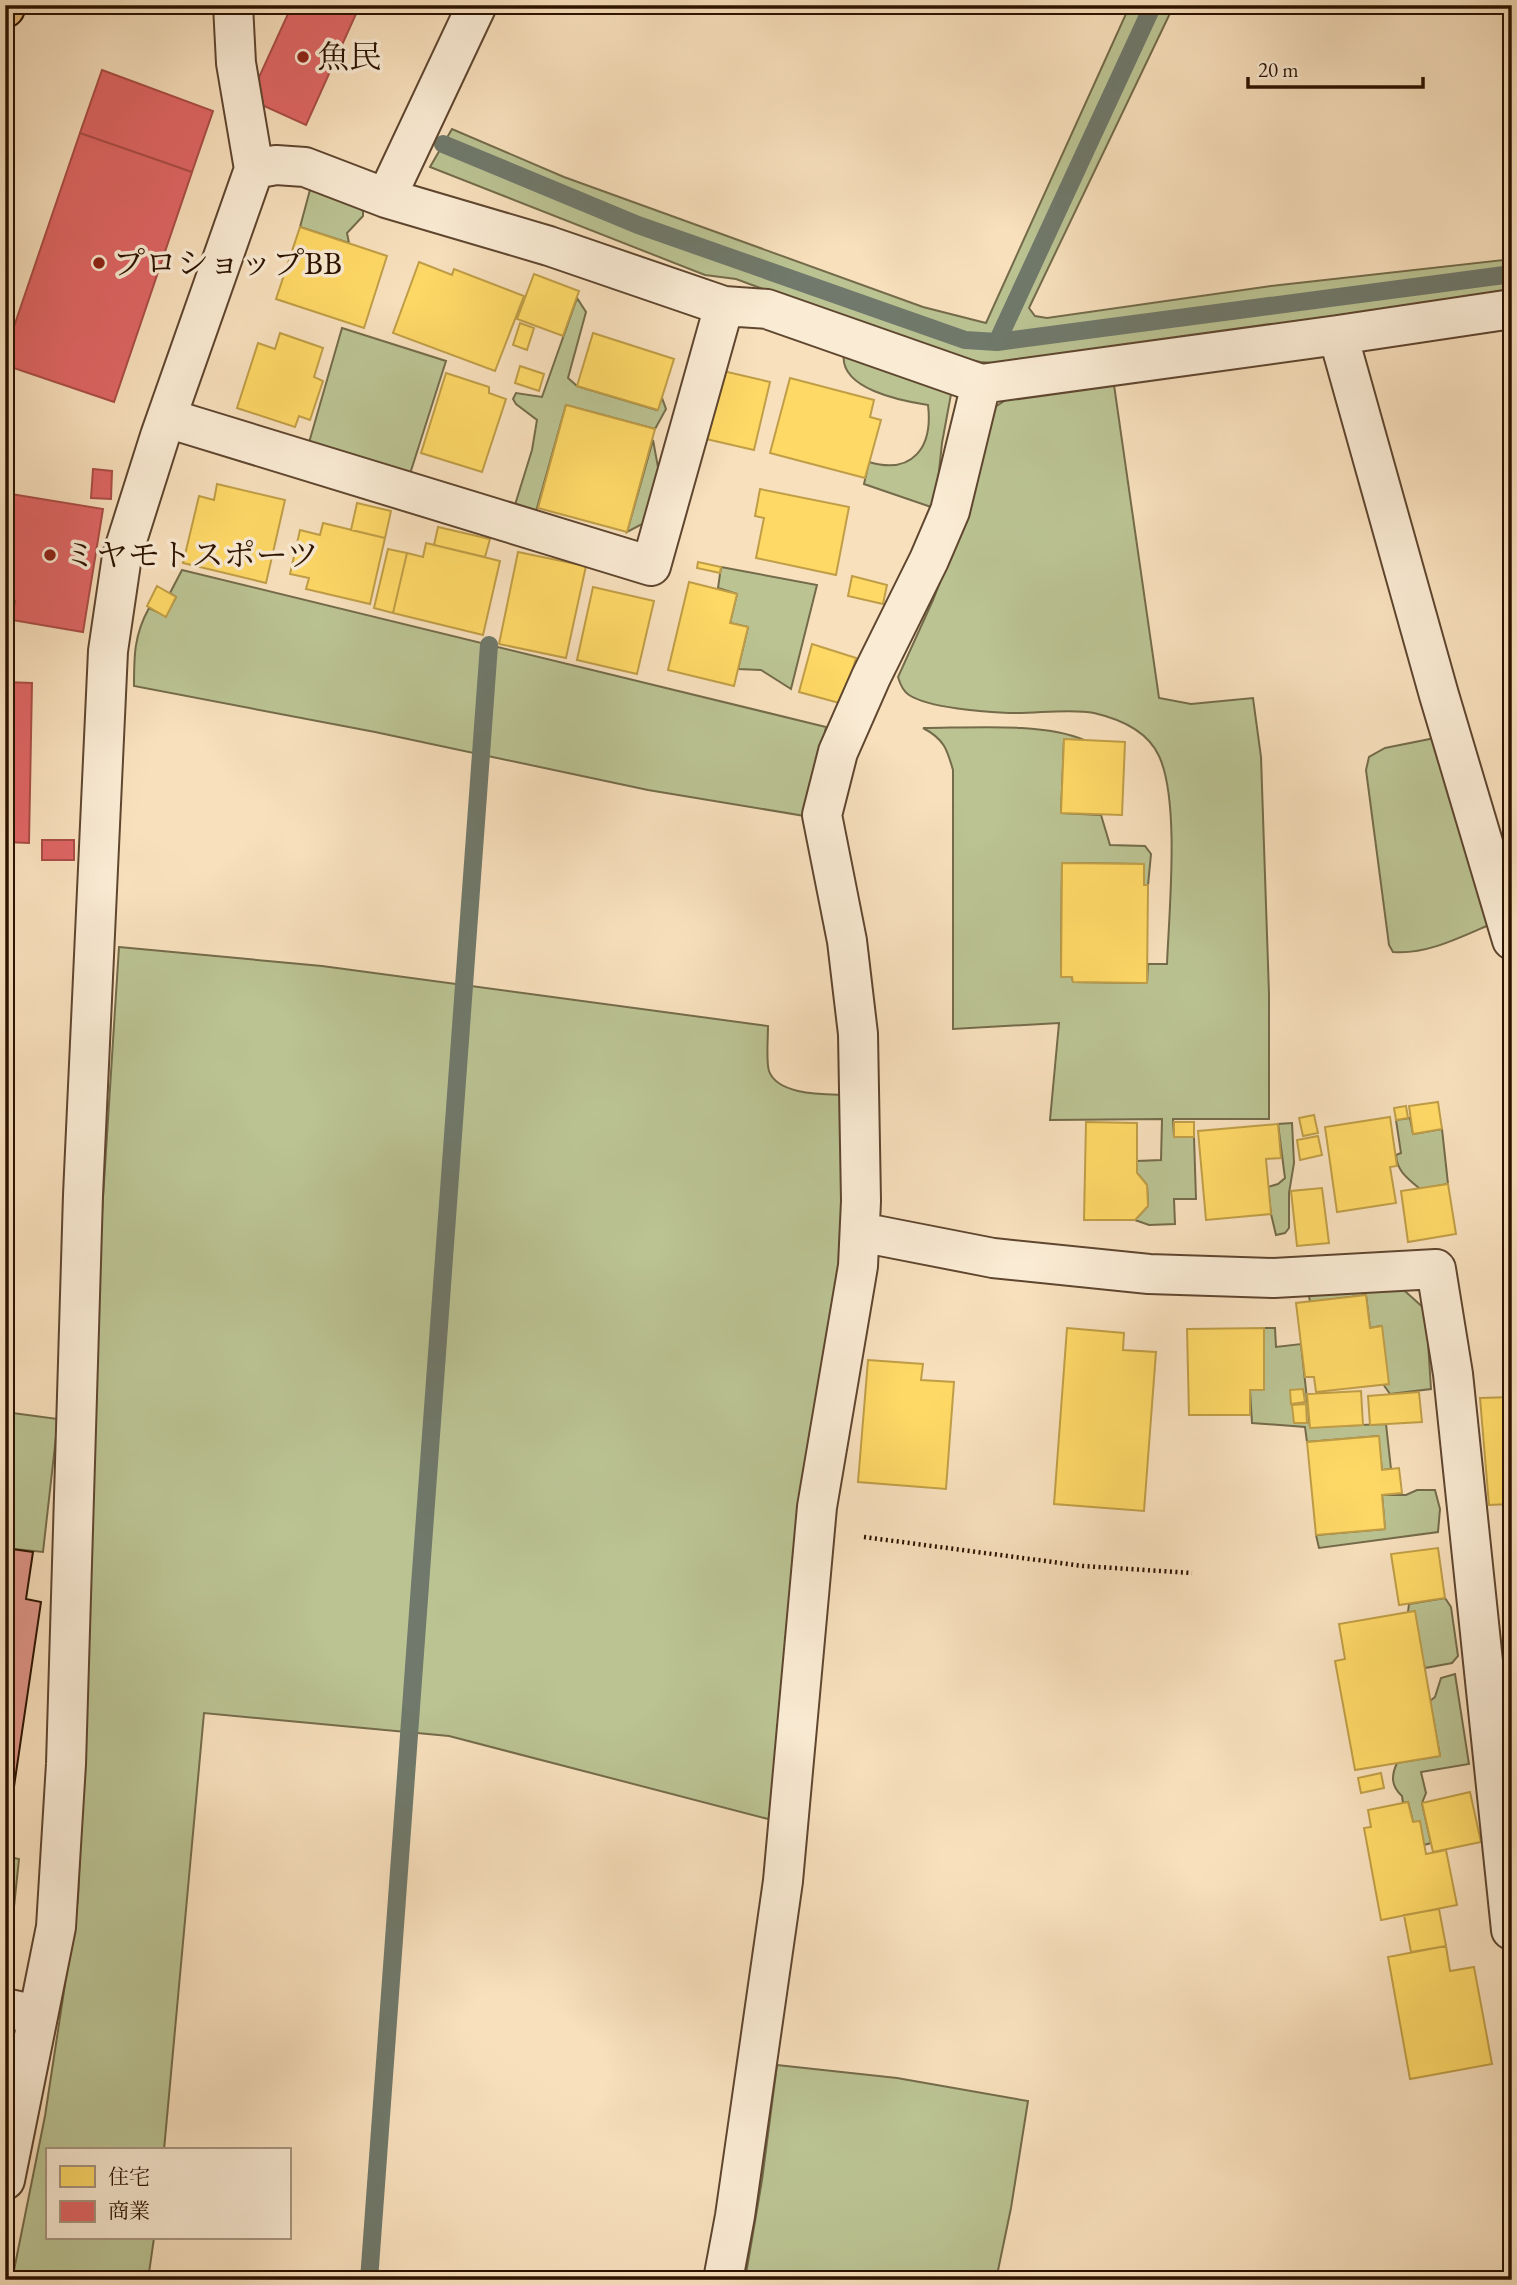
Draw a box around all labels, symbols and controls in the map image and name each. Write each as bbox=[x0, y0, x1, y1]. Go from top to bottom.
place label: 魚民 bbox=[317, 36, 381, 78]
scale bar bbox=[1248, 46, 1422, 90]
marker: 魚民 bbox=[295, 49, 311, 65]
text: 20 m bbox=[1258, 56, 1299, 83]
place label: プロショップBB bbox=[113, 242, 342, 284]
marker: プロショップBB bbox=[91, 255, 107, 271]
place label: ミヤモトスポーツ bbox=[64, 534, 318, 576]
marker: ミヤモトスポーツ bbox=[42, 547, 58, 563]
legend bbox=[46, 2148, 290, 2240]
text: 住宅 bbox=[108, 2163, 150, 2190]
text: 商業 bbox=[108, 2197, 150, 2224]

